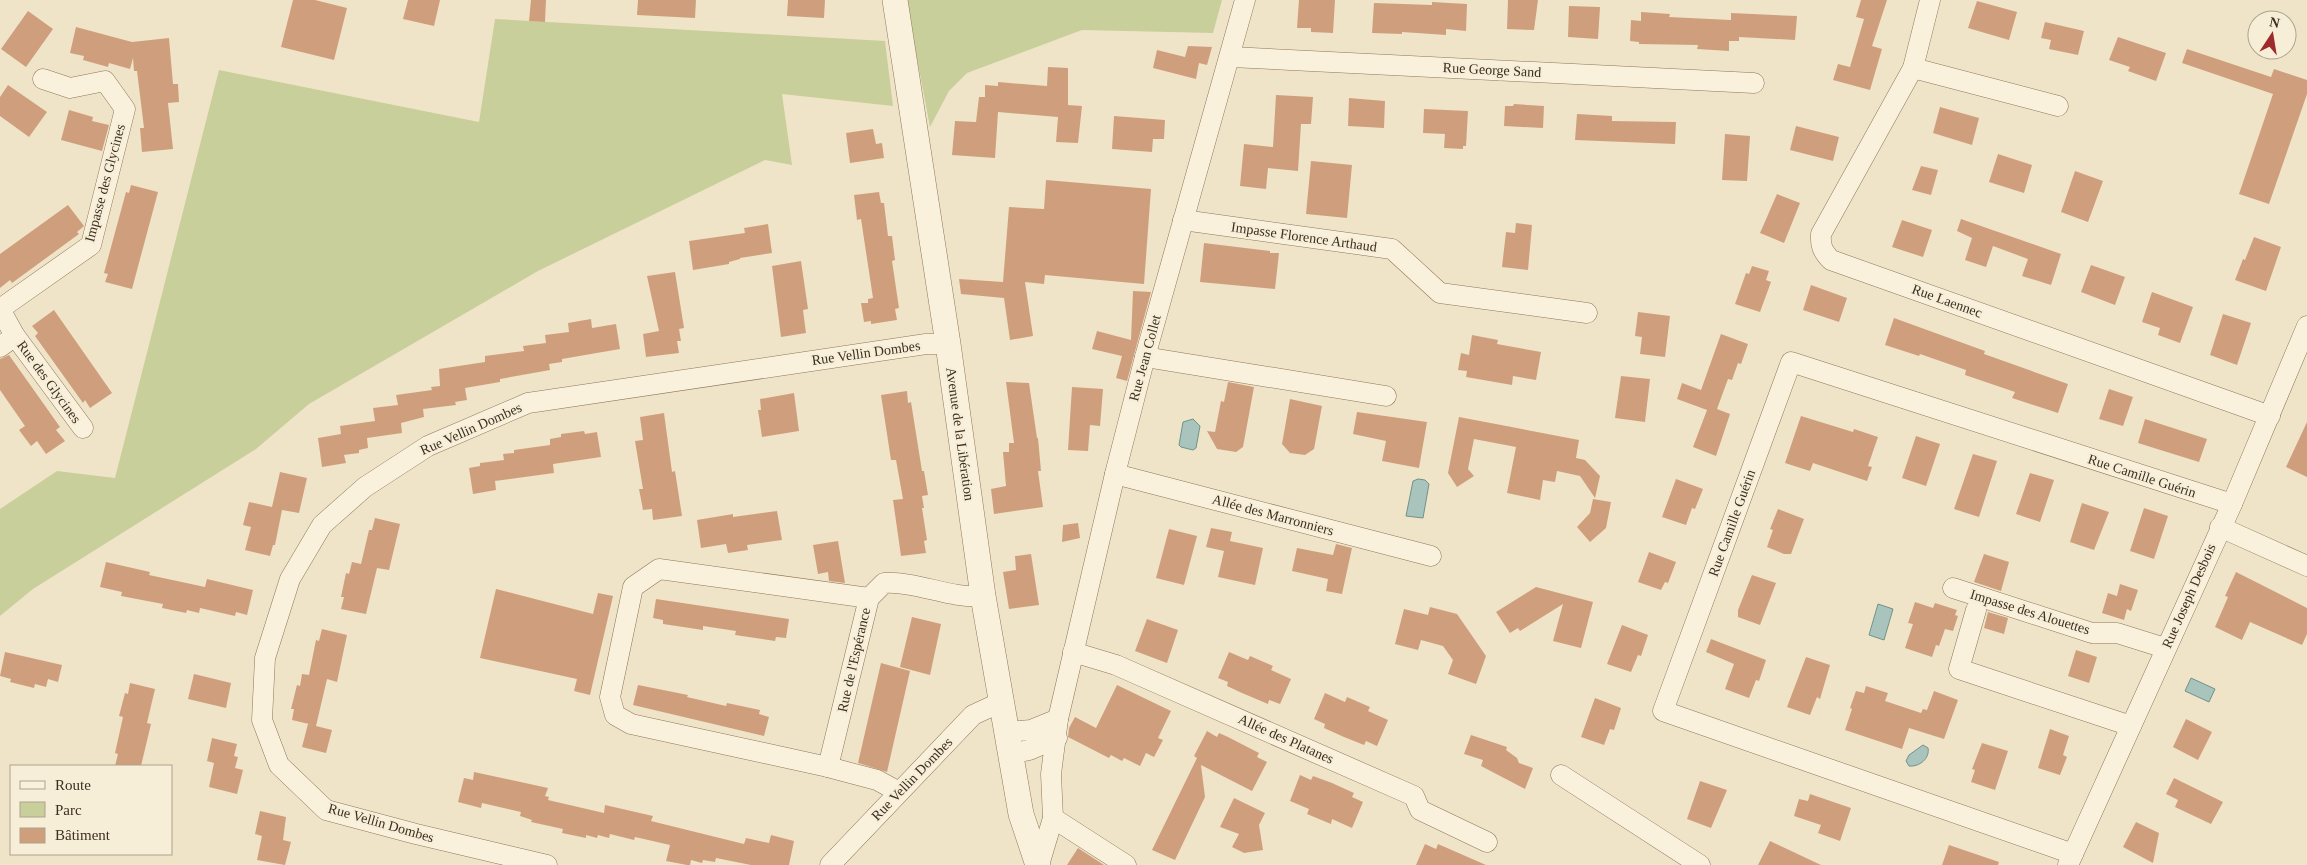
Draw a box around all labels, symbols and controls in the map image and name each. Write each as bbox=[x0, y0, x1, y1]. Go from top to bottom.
north arrow bbox=[2247, 10, 2297, 60]
text: N bbox=[2268, 14, 2281, 31]
street label: Rue George Sand bbox=[1442, 60, 1542, 80]
street label: Impasse des Glycines bbox=[82, 122, 128, 244]
street label: Impasse Florence Arthaud bbox=[1230, 219, 1378, 255]
street label: Rue Laennec bbox=[1910, 281, 1984, 321]
street label: Rue Jean Collet bbox=[1126, 313, 1164, 403]
street label: Rue des Glycines bbox=[14, 338, 84, 426]
street label: Rue Vellin Dombes bbox=[811, 338, 921, 368]
street label: Avenue de la Libération bbox=[943, 366, 977, 502]
street label: Rue Vellin Dombes bbox=[418, 400, 524, 458]
street label: Rue Camille Guérin bbox=[2086, 451, 2198, 501]
street label: Rue Camille Guérin bbox=[1706, 467, 1758, 579]
street label: Allée des Marronniers bbox=[1211, 492, 1335, 538]
street label: Rue Joseph Desbois bbox=[2159, 541, 2219, 651]
street label: Impasse des Alouettes bbox=[1968, 587, 2092, 637]
street label: Rue de l'Espérance bbox=[835, 606, 873, 714]
street label: Allée des Platanes bbox=[1236, 711, 1336, 767]
street label: Rue Vellin Dombes bbox=[869, 734, 955, 824]
legend bbox=[10, 765, 172, 855]
text: Route bbox=[55, 777, 91, 793]
street label: Rue Vellin Dombes bbox=[326, 801, 436, 845]
text: Parc bbox=[55, 802, 82, 818]
text: Bâtiment bbox=[55, 827, 111, 843]

